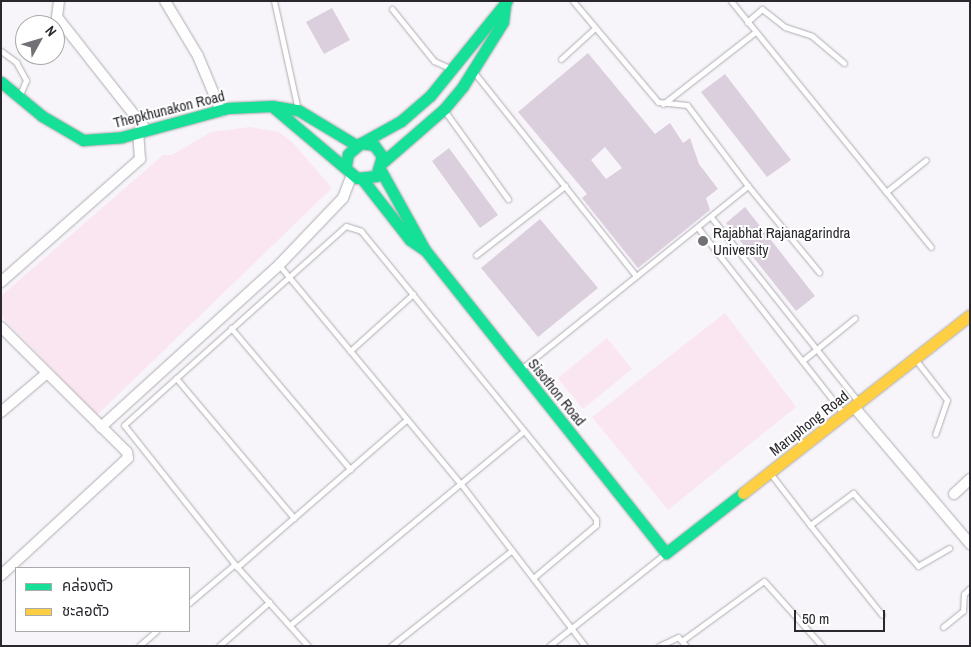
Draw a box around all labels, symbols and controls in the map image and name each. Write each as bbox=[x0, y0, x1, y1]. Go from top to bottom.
north arrow bbox=[15, 15, 65, 65]
text: N bbox=[41, 22, 60, 40]
street label: Thepkhunakon Road bbox=[111, 86, 227, 132]
place label: Rajabhat Rajanagarindra University bbox=[713, 223, 850, 258]
marker: Rajabhat Rajanagarindra University bbox=[697, 235, 709, 247]
street label: Sisothon Road bbox=[524, 355, 590, 429]
street label: Maruphong Road bbox=[766, 387, 852, 459]
legend bbox=[15, 567, 190, 632]
text: คล่องตัว bbox=[62, 575, 113, 596]
text: ชะลอตัว bbox=[62, 600, 109, 621]
scale bar bbox=[796, 600, 887, 632]
text: 50 m bbox=[802, 608, 829, 629]

